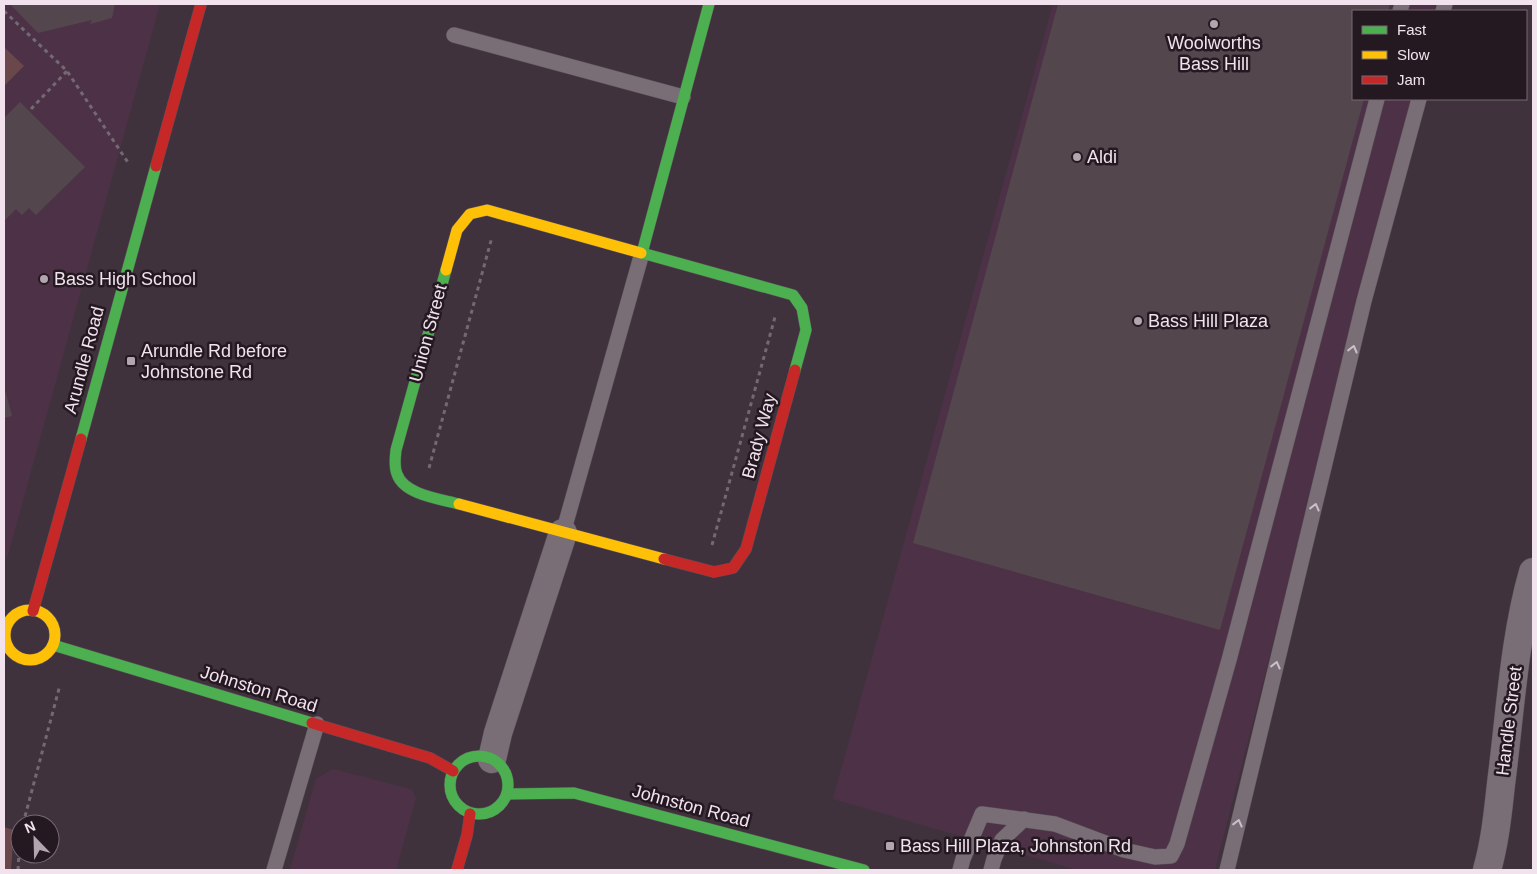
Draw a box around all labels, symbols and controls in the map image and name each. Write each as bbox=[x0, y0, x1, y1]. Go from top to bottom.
legend bbox=[1352, 10, 1527, 100]
marker: Woolworths Bass Hill bbox=[1208, 18, 1220, 30]
text: Fast bbox=[1397, 21, 1427, 38]
place label: Woolworths Bass Hill bbox=[1167, 33, 1261, 74]
text: Slow bbox=[1397, 46, 1430, 63]
text: Jam bbox=[1397, 71, 1425, 88]
place label: Aldi bbox=[1087, 147, 1117, 167]
marker: Aldi bbox=[1071, 151, 1083, 163]
place label: Bass High School bbox=[54, 269, 196, 289]
marker: Bass High School bbox=[38, 273, 50, 285]
street label: Union Street bbox=[405, 282, 451, 384]
street label: Arundle Road bbox=[60, 304, 108, 416]
place label: Bass Hill Plaza bbox=[1148, 311, 1269, 331]
marker: Bass Hill Plaza bbox=[1132, 315, 1144, 327]
place label: Arundle Rd before Johnstone Rd bbox=[141, 341, 287, 382]
one-way arrow bbox=[1347, 345, 1358, 354]
marker: Arundle Rd before Johnstone Rd bbox=[125, 355, 137, 367]
street label: Brady Way bbox=[738, 391, 780, 481]
one-way arrow bbox=[1309, 504, 1319, 512]
one-way arrow bbox=[1270, 660, 1281, 669]
street label: Johnston Road bbox=[198, 662, 320, 716]
street label: Handle Street bbox=[1492, 665, 1526, 777]
street label: Johnston Road bbox=[630, 781, 752, 831]
north arrow bbox=[10, 814, 60, 864]
text: N bbox=[22, 818, 38, 836]
one-way arrow bbox=[1232, 818, 1243, 827]
place label: Bass Hill Plaza, Johnston Rd bbox=[900, 836, 1131, 856]
marker: Bass Hill Plaza, Johnston Rd bbox=[884, 840, 896, 852]

